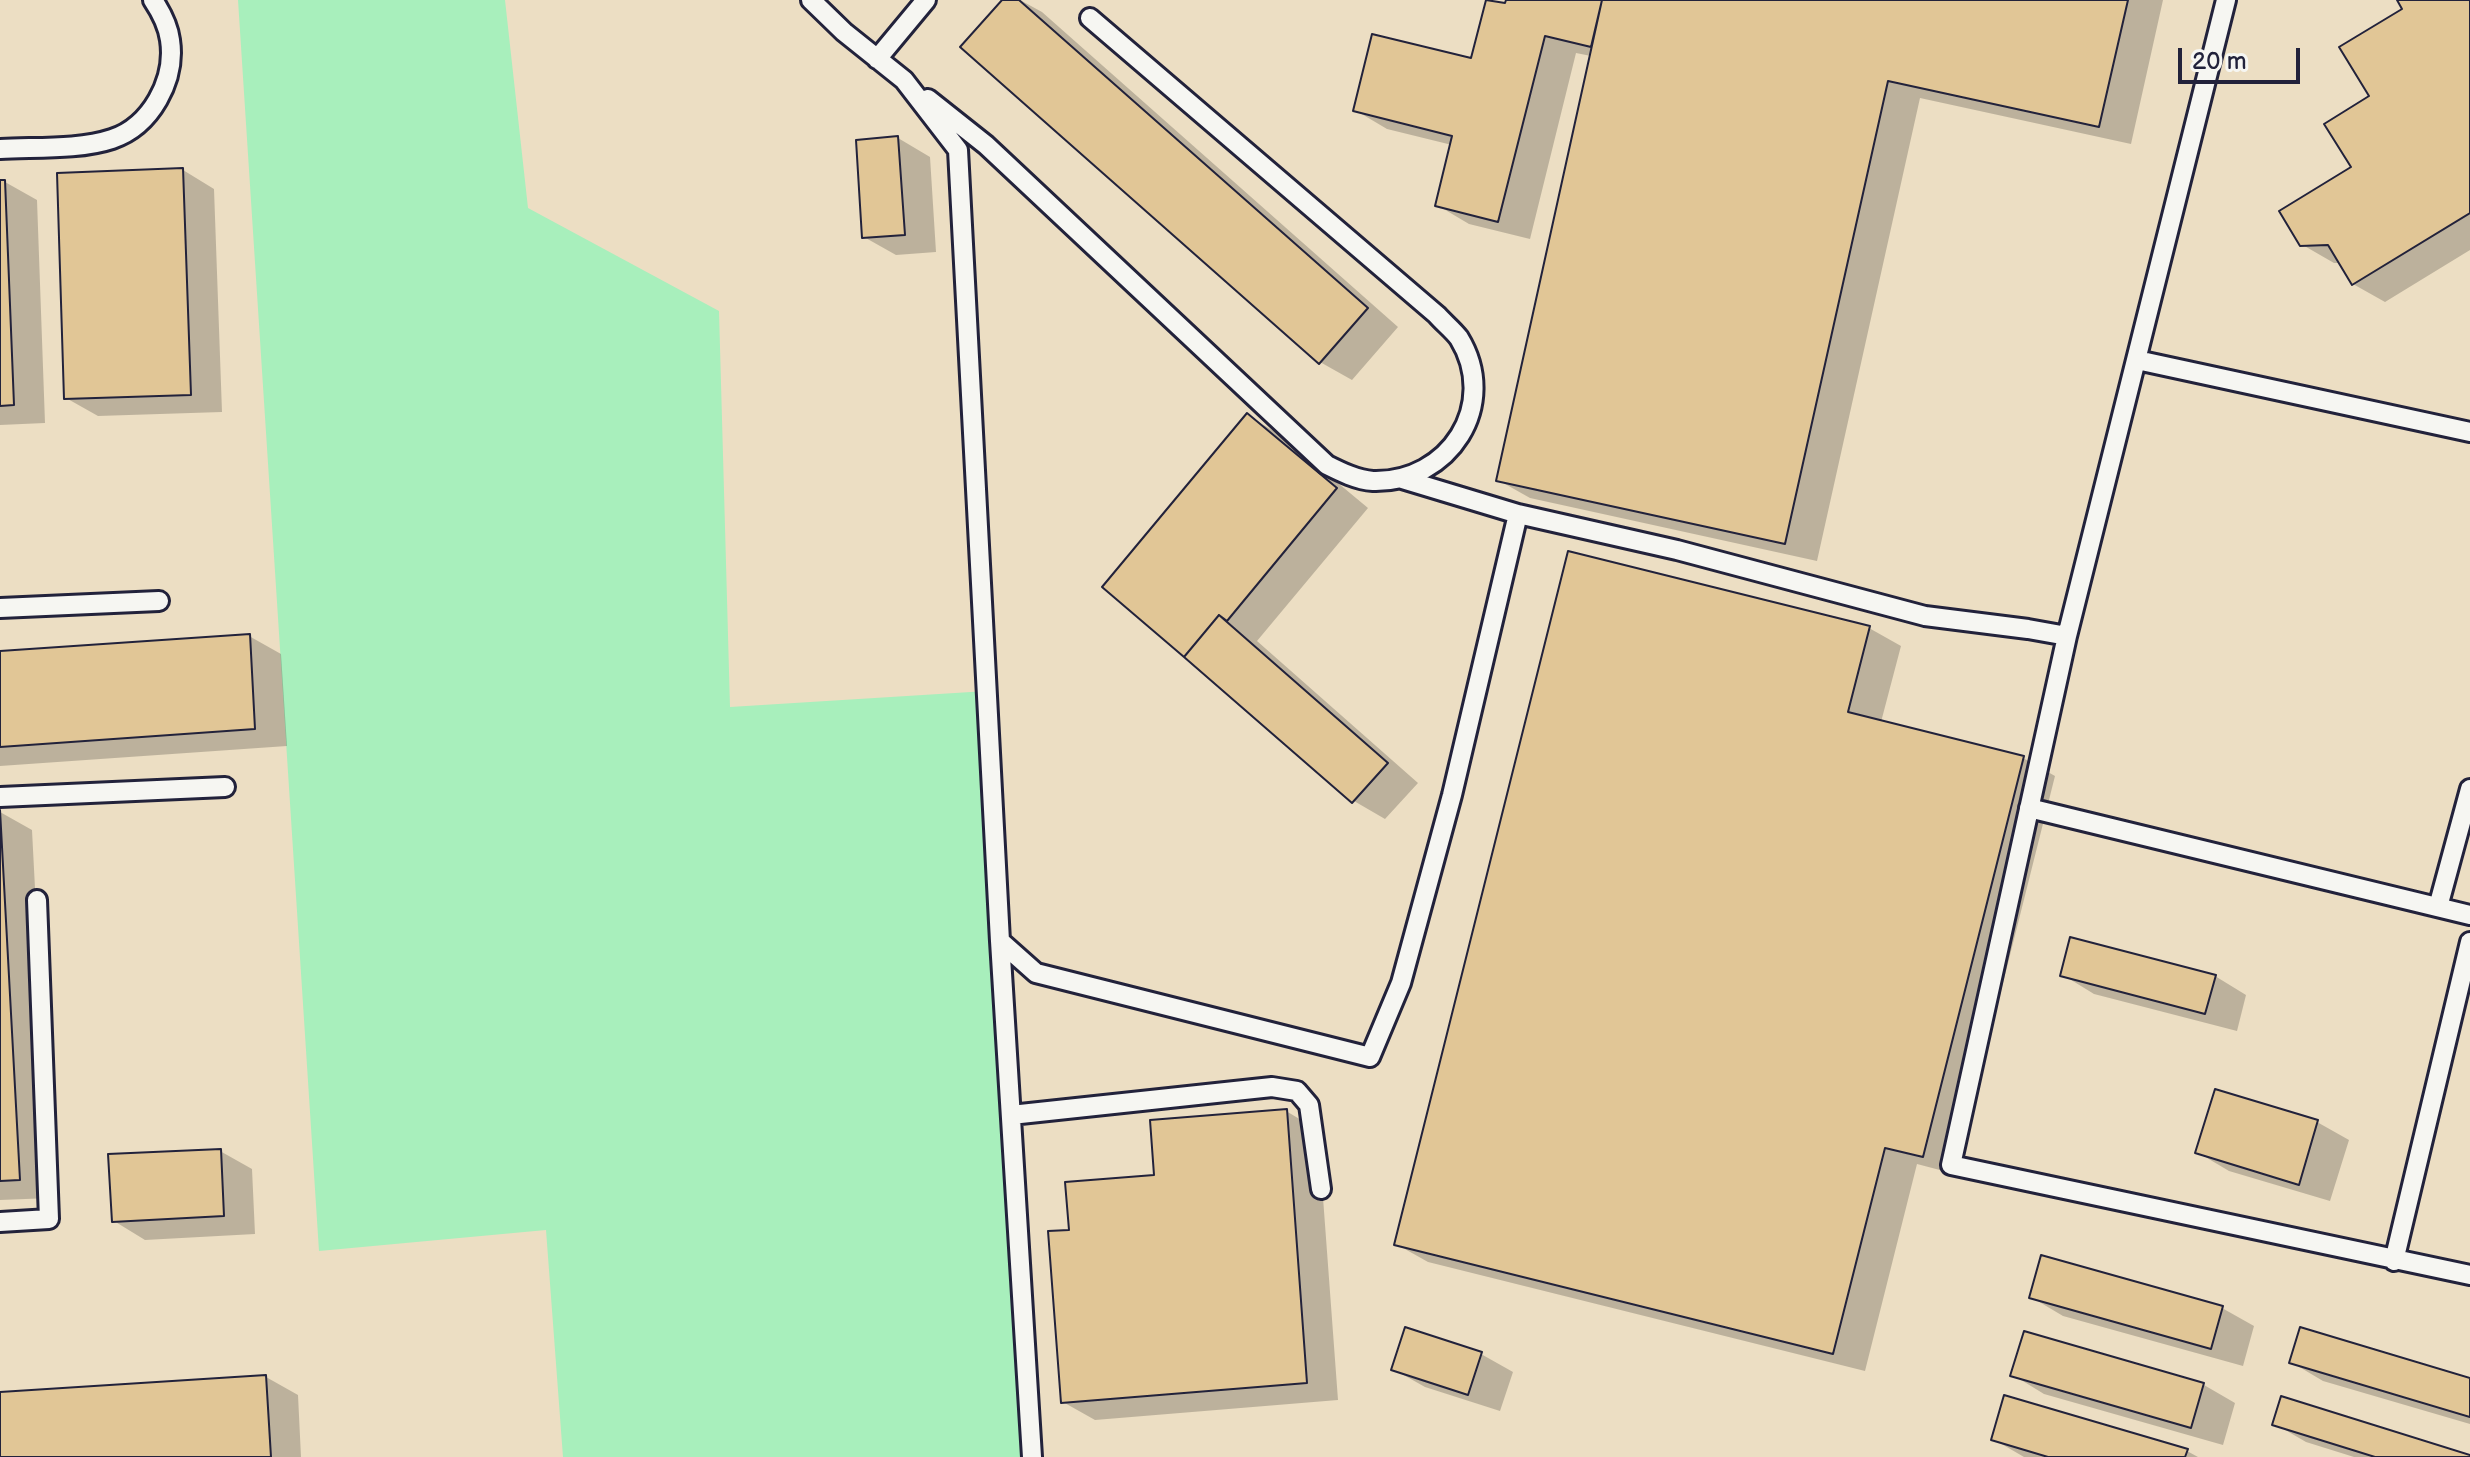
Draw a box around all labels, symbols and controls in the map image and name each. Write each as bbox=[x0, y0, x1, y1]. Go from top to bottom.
scale bar bbox=[2182, 32, 2304, 82]
text: 20 m bbox=[2192, 47, 2247, 76]

